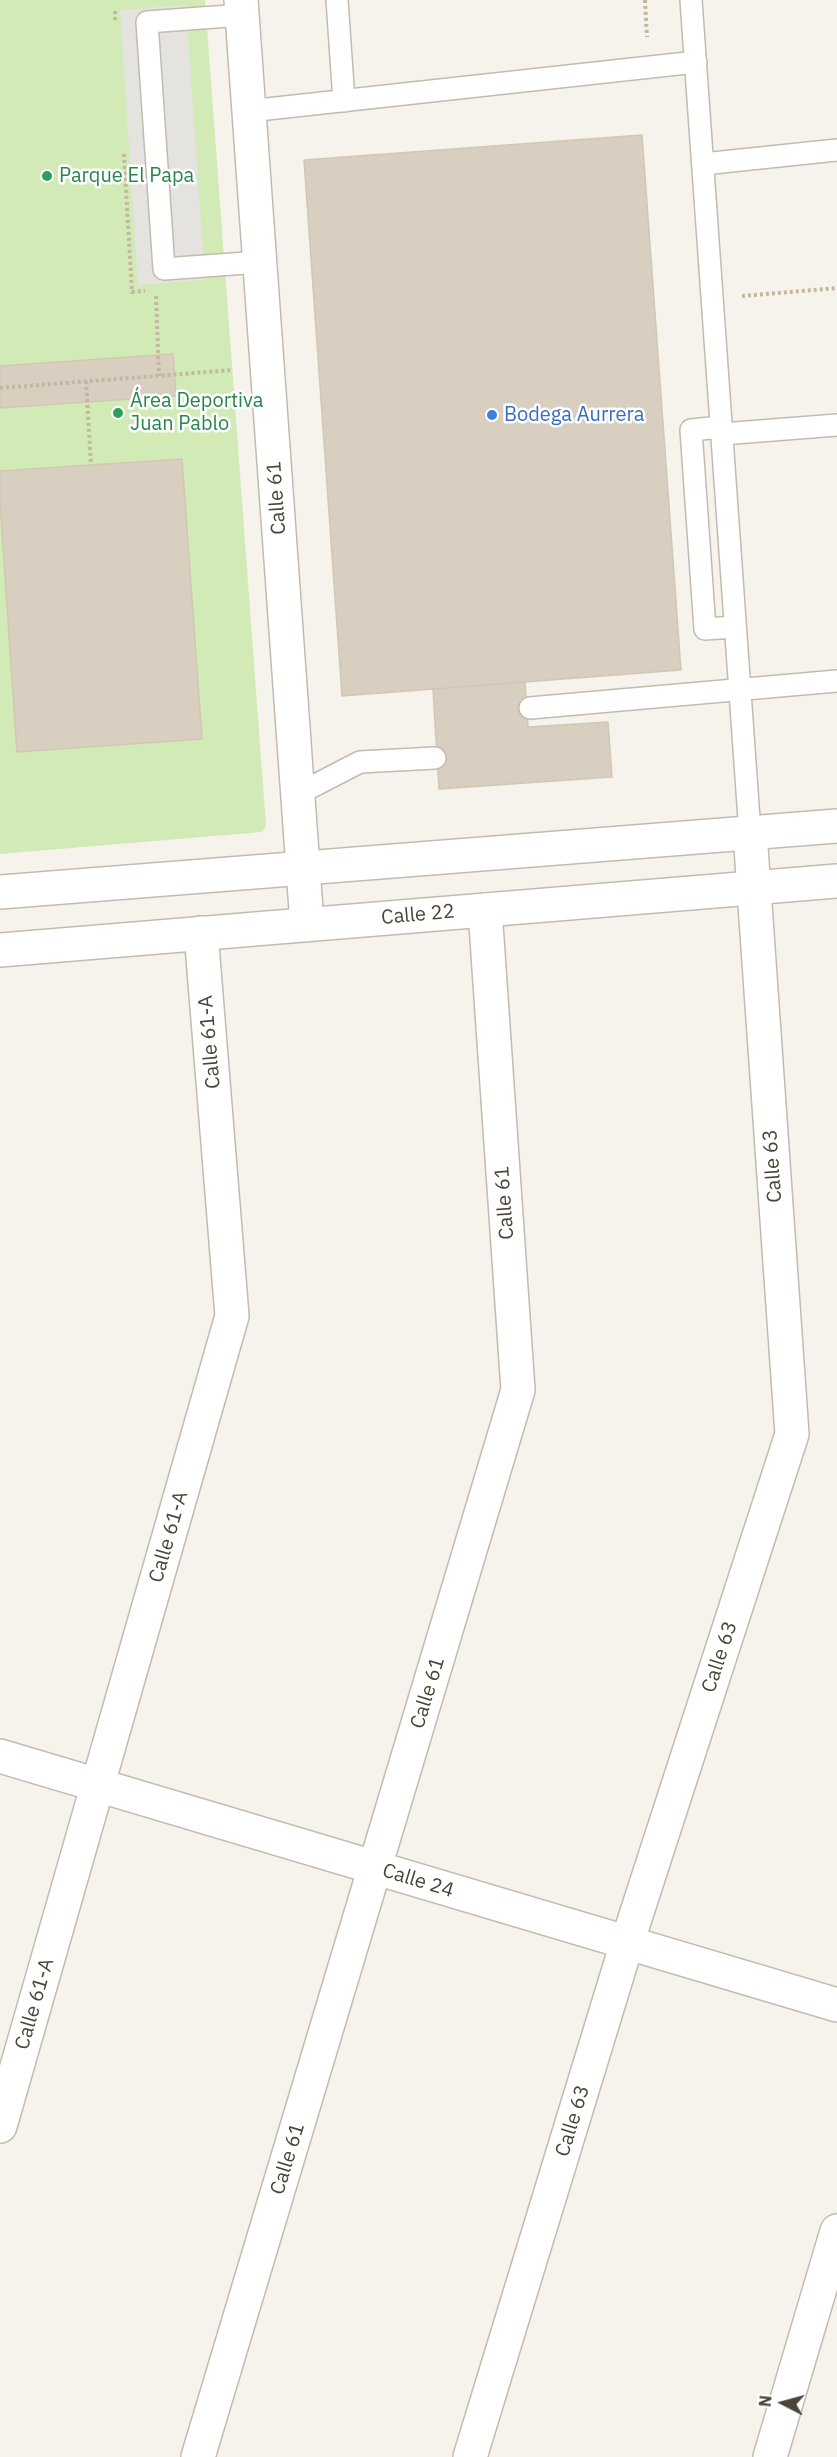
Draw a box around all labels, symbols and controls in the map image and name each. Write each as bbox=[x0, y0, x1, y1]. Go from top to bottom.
place label: Parque El Papa bbox=[59, 164, 194, 188]
marker: Parque El Papa bbox=[40, 169, 54, 183]
place label: Área Deportiva Juan Pablo bbox=[130, 389, 263, 436]
place label: Bodega Aurrera bbox=[504, 403, 644, 427]
marker: Área Deportiva Juan Pablo bbox=[111, 406, 125, 420]
marker: Bodega Aurrera bbox=[485, 408, 499, 422]
street label: Calle 61 bbox=[262, 460, 292, 536]
street label: Calle 22 bbox=[380, 900, 456, 930]
street label: Calle 61-A bbox=[194, 994, 226, 1090]
street label: Calle 63 bbox=[758, 1128, 788, 1204]
street label: Calle 61 bbox=[490, 1165, 520, 1241]
street label: Calle 61-A bbox=[145, 1489, 193, 1585]
street label: Calle 63 bbox=[697, 1618, 743, 1696]
street label: Calle 61 bbox=[406, 1654, 450, 1732]
street label: Calle 24 bbox=[379, 1859, 457, 1903]
street label: Calle 61-A bbox=[11, 1956, 59, 2052]
street label: Calle 63 bbox=[551, 2082, 595, 2160]
street label: Calle 61 bbox=[266, 2120, 310, 2198]
north arrow bbox=[753, 2373, 813, 2433]
text: N bbox=[755, 2394, 776, 2408]

